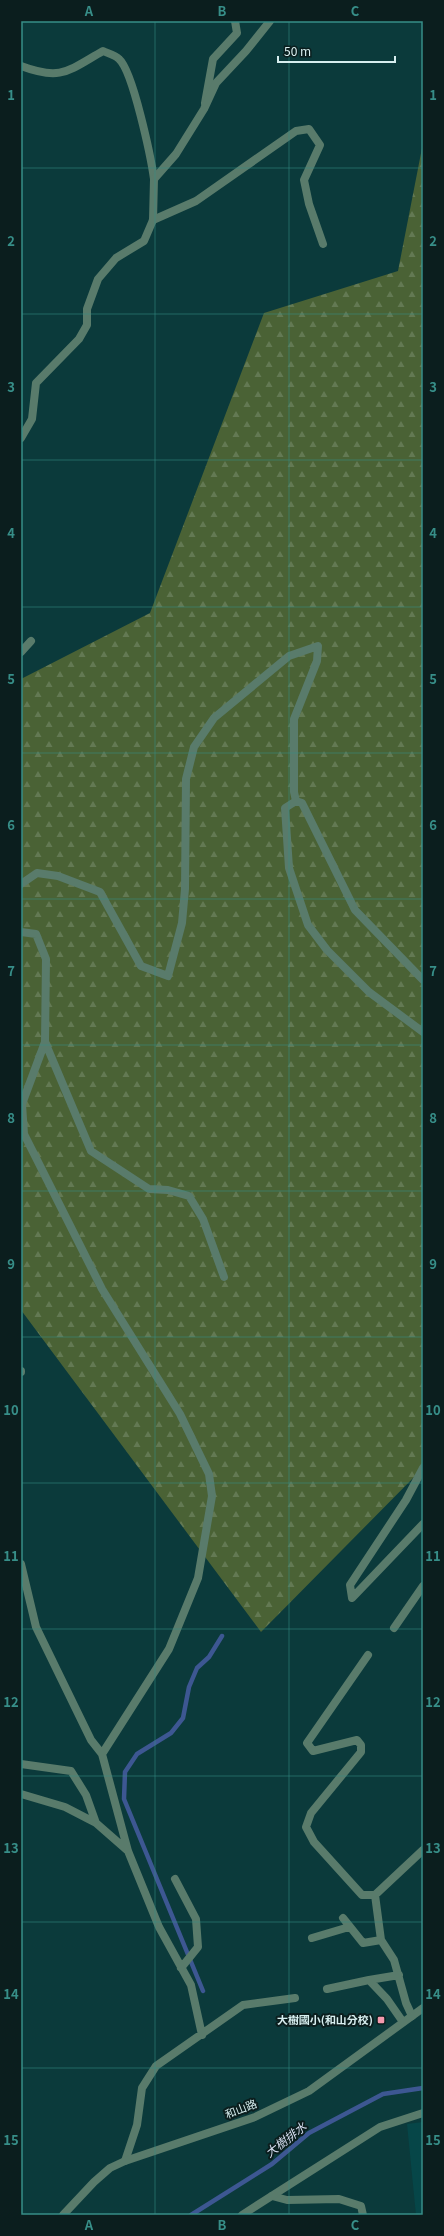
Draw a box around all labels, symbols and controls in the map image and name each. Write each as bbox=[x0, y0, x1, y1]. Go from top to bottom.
text: A bbox=[84, 1, 94, 20]
text: B bbox=[218, 1, 227, 20]
text: C bbox=[351, 1, 360, 20]
scale bar bbox=[278, 38, 395, 64]
text: 50 m bbox=[284, 42, 311, 59]
text: 1 bbox=[7, 85, 15, 104]
text: 1 bbox=[429, 85, 437, 104]
text: 2 bbox=[7, 231, 15, 250]
text: 2 bbox=[429, 231, 437, 250]
text: 3 bbox=[7, 377, 15, 396]
text: 3 bbox=[429, 377, 437, 396]
text: 4 bbox=[7, 523, 15, 542]
text: 4 bbox=[429, 523, 437, 542]
text: 5 bbox=[7, 669, 15, 688]
text: 5 bbox=[429, 669, 437, 688]
text: 6 bbox=[7, 815, 15, 834]
text: 6 bbox=[429, 815, 437, 834]
text: 7 bbox=[7, 961, 15, 980]
text: 7 bbox=[429, 961, 437, 980]
text: 8 bbox=[7, 1108, 15, 1127]
text: 8 bbox=[429, 1108, 437, 1127]
text: 9 bbox=[7, 1254, 15, 1273]
text: 9 bbox=[429, 1254, 437, 1273]
text: 10 bbox=[3, 1400, 19, 1419]
text: 10 bbox=[425, 1400, 441, 1419]
text: 11 bbox=[3, 1546, 19, 1565]
text: 11 bbox=[425, 1546, 441, 1565]
text: 12 bbox=[3, 1692, 19, 1711]
text: 12 bbox=[425, 1692, 441, 1711]
text: 13 bbox=[3, 1838, 19, 1857]
text: 13 bbox=[425, 1838, 441, 1857]
text: 14 bbox=[3, 1984, 19, 2003]
text: 14 bbox=[425, 1984, 441, 2003]
place label: 大樹國小(和山分校) bbox=[277, 2011, 373, 2027]
marker: 大樹國小(和山分校) bbox=[376, 2015, 386, 2025]
street label: 和山路 bbox=[222, 2095, 259, 2121]
water label: 大樹排水 bbox=[261, 2117, 310, 2160]
text: 15 bbox=[3, 2130, 19, 2149]
text: 15 bbox=[425, 2130, 441, 2149]
text: A bbox=[84, 2215, 94, 2234]
text: B bbox=[218, 2215, 227, 2234]
text: C bbox=[351, 2215, 360, 2234]

